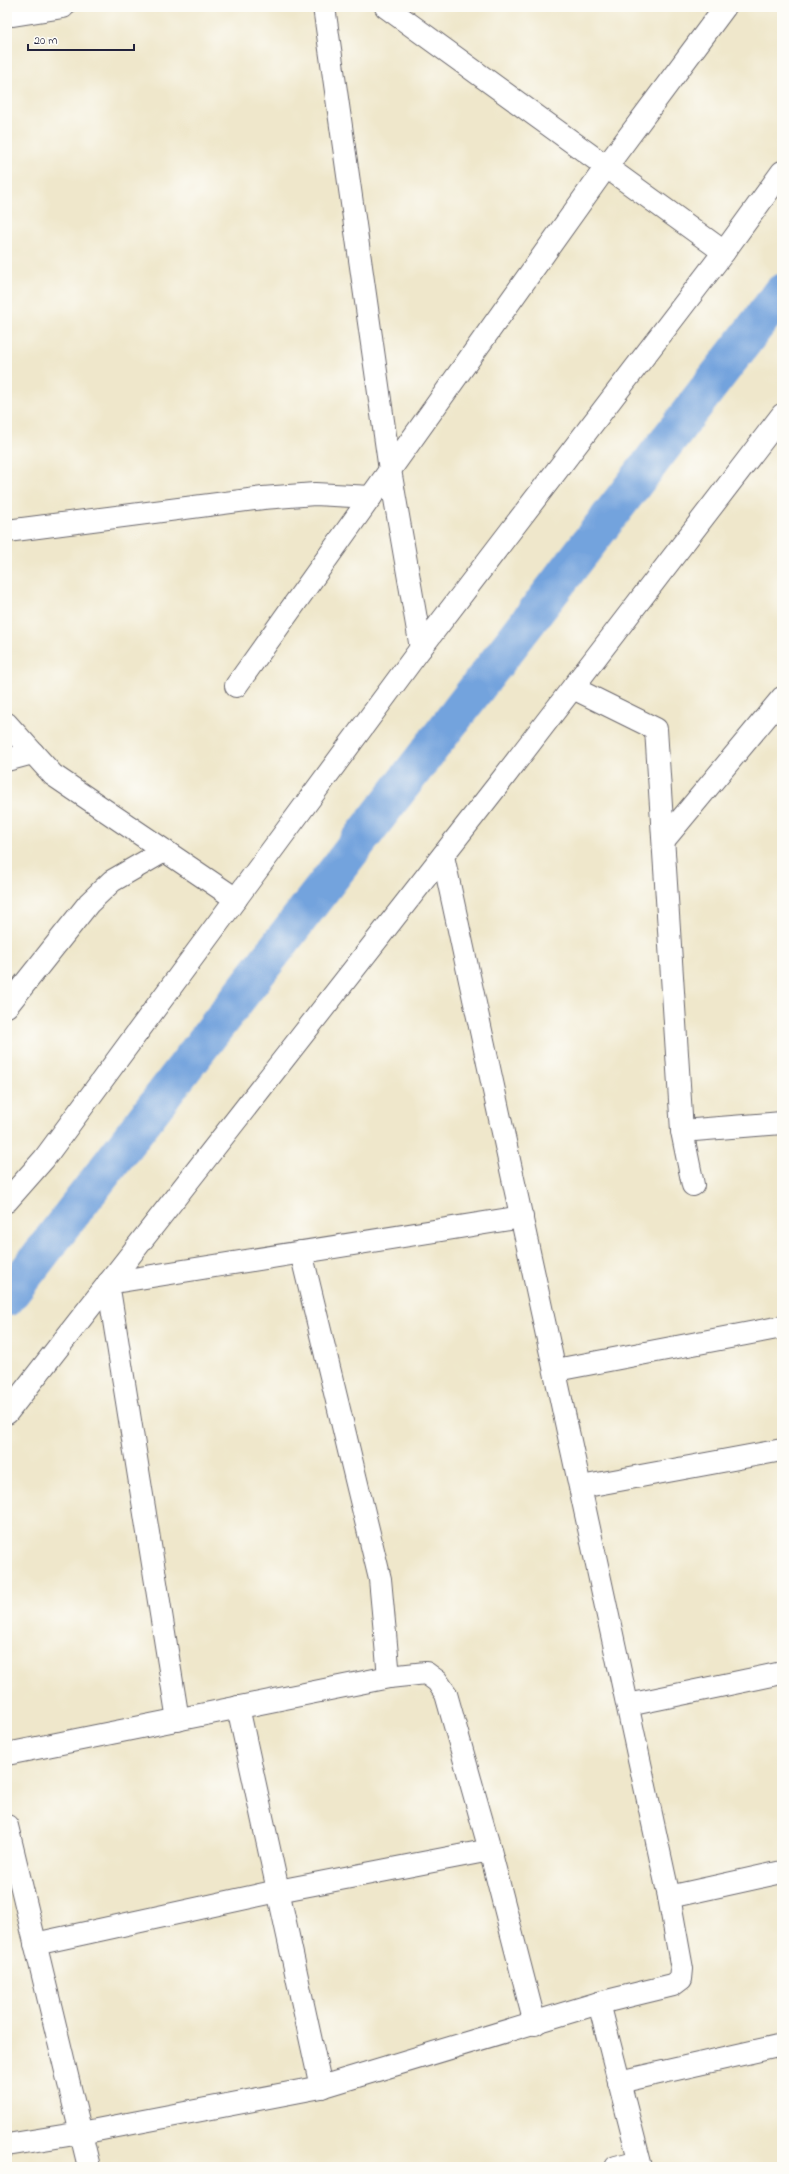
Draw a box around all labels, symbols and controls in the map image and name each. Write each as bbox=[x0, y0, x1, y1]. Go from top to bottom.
scale bar bbox=[28, 26, 134, 52]
text: 20 m bbox=[34, 32, 57, 50]

